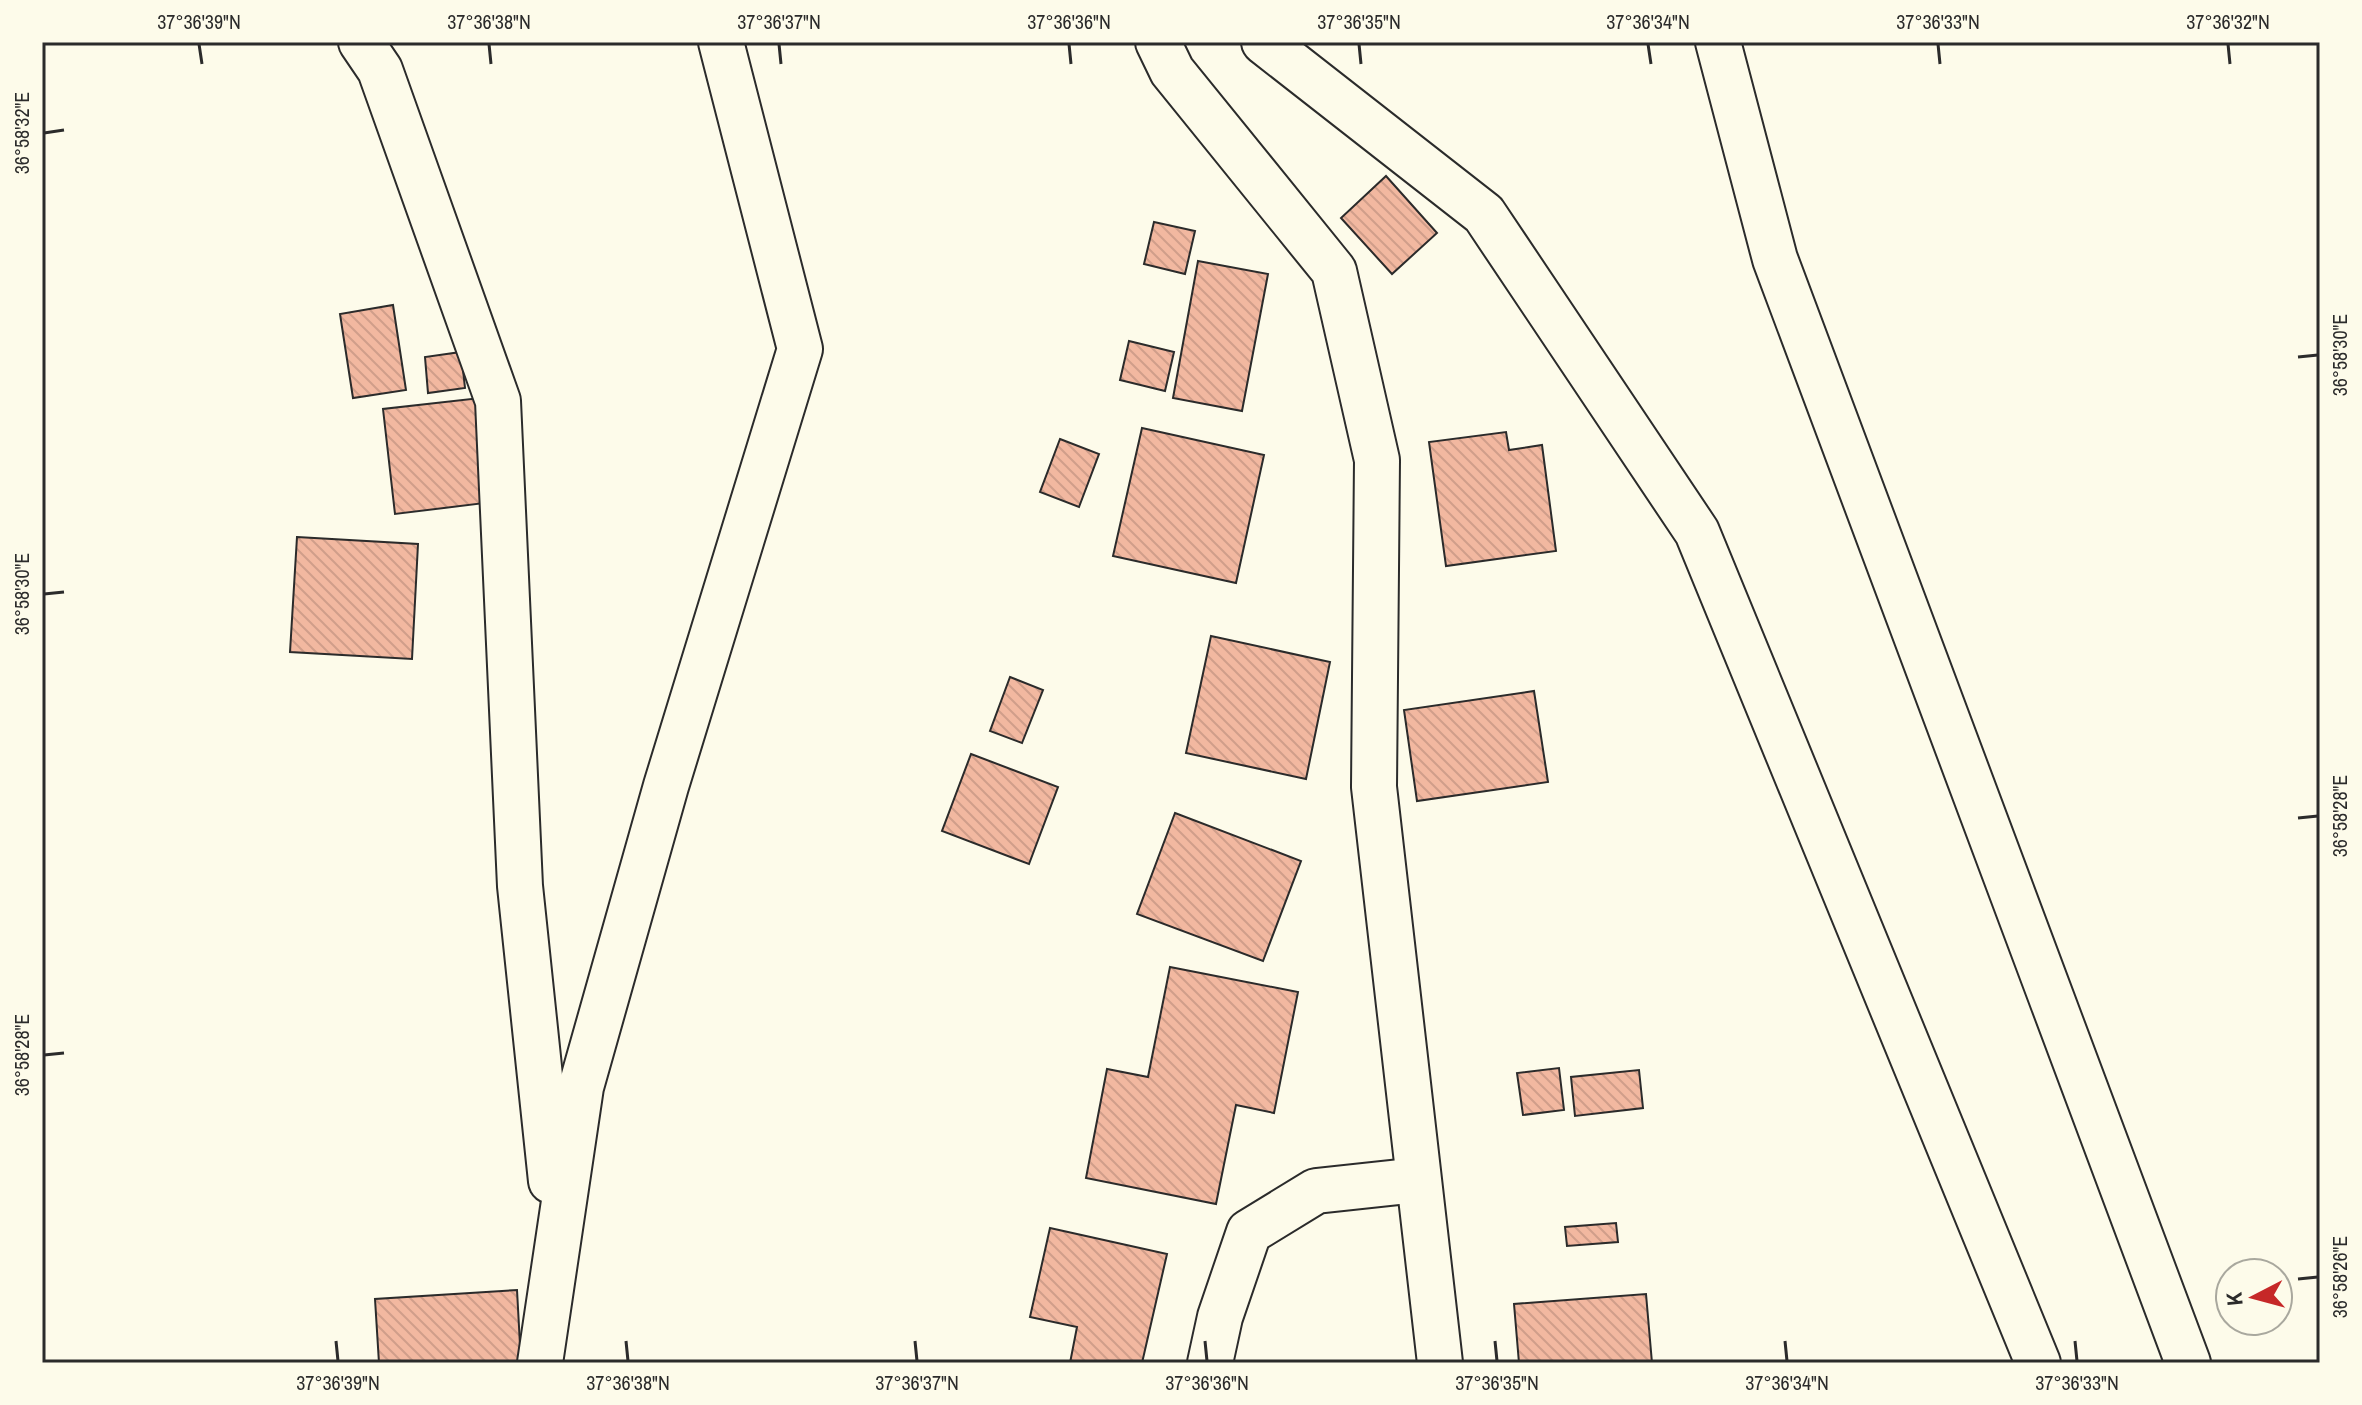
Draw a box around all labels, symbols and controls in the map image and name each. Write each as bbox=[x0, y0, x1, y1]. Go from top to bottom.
text: 37°36'39"N bbox=[157, 8, 241, 35]
text: 37°36'38"N bbox=[447, 8, 531, 35]
text: 37°36'37"N bbox=[737, 8, 821, 35]
text: 37°36'36"N bbox=[1027, 8, 1111, 35]
text: 37°36'35"N bbox=[1317, 8, 1401, 35]
text: 37°36'34"N bbox=[1606, 8, 1690, 35]
text: 37°36'33"N bbox=[1896, 8, 1980, 35]
text: 37°36'32"N bbox=[2186, 8, 2270, 35]
text: 36°58'32"E bbox=[8, 92, 35, 174]
text: 36°58'30"E bbox=[2326, 314, 2353, 396]
text: 36°58'30"E bbox=[8, 553, 35, 635]
text: 36°58'28"E bbox=[2326, 775, 2353, 857]
text: 36°58'28"E bbox=[8, 1014, 35, 1096]
text: 36°58'26"E bbox=[2326, 1236, 2353, 1318]
north arrow bbox=[2214, 1257, 2294, 1337]
text: K bbox=[2219, 1291, 2250, 1307]
text: 37°36'39"N bbox=[296, 1369, 380, 1396]
text: 37°36'38"N bbox=[586, 1369, 670, 1396]
text: 37°36'37"N bbox=[875, 1369, 959, 1396]
text: 37°36'36"N bbox=[1165, 1369, 1249, 1396]
text: 37°36'35"N bbox=[1455, 1369, 1539, 1396]
text: 37°36'34"N bbox=[1745, 1369, 1829, 1396]
text: 37°36'33"N bbox=[2035, 1369, 2119, 1396]

